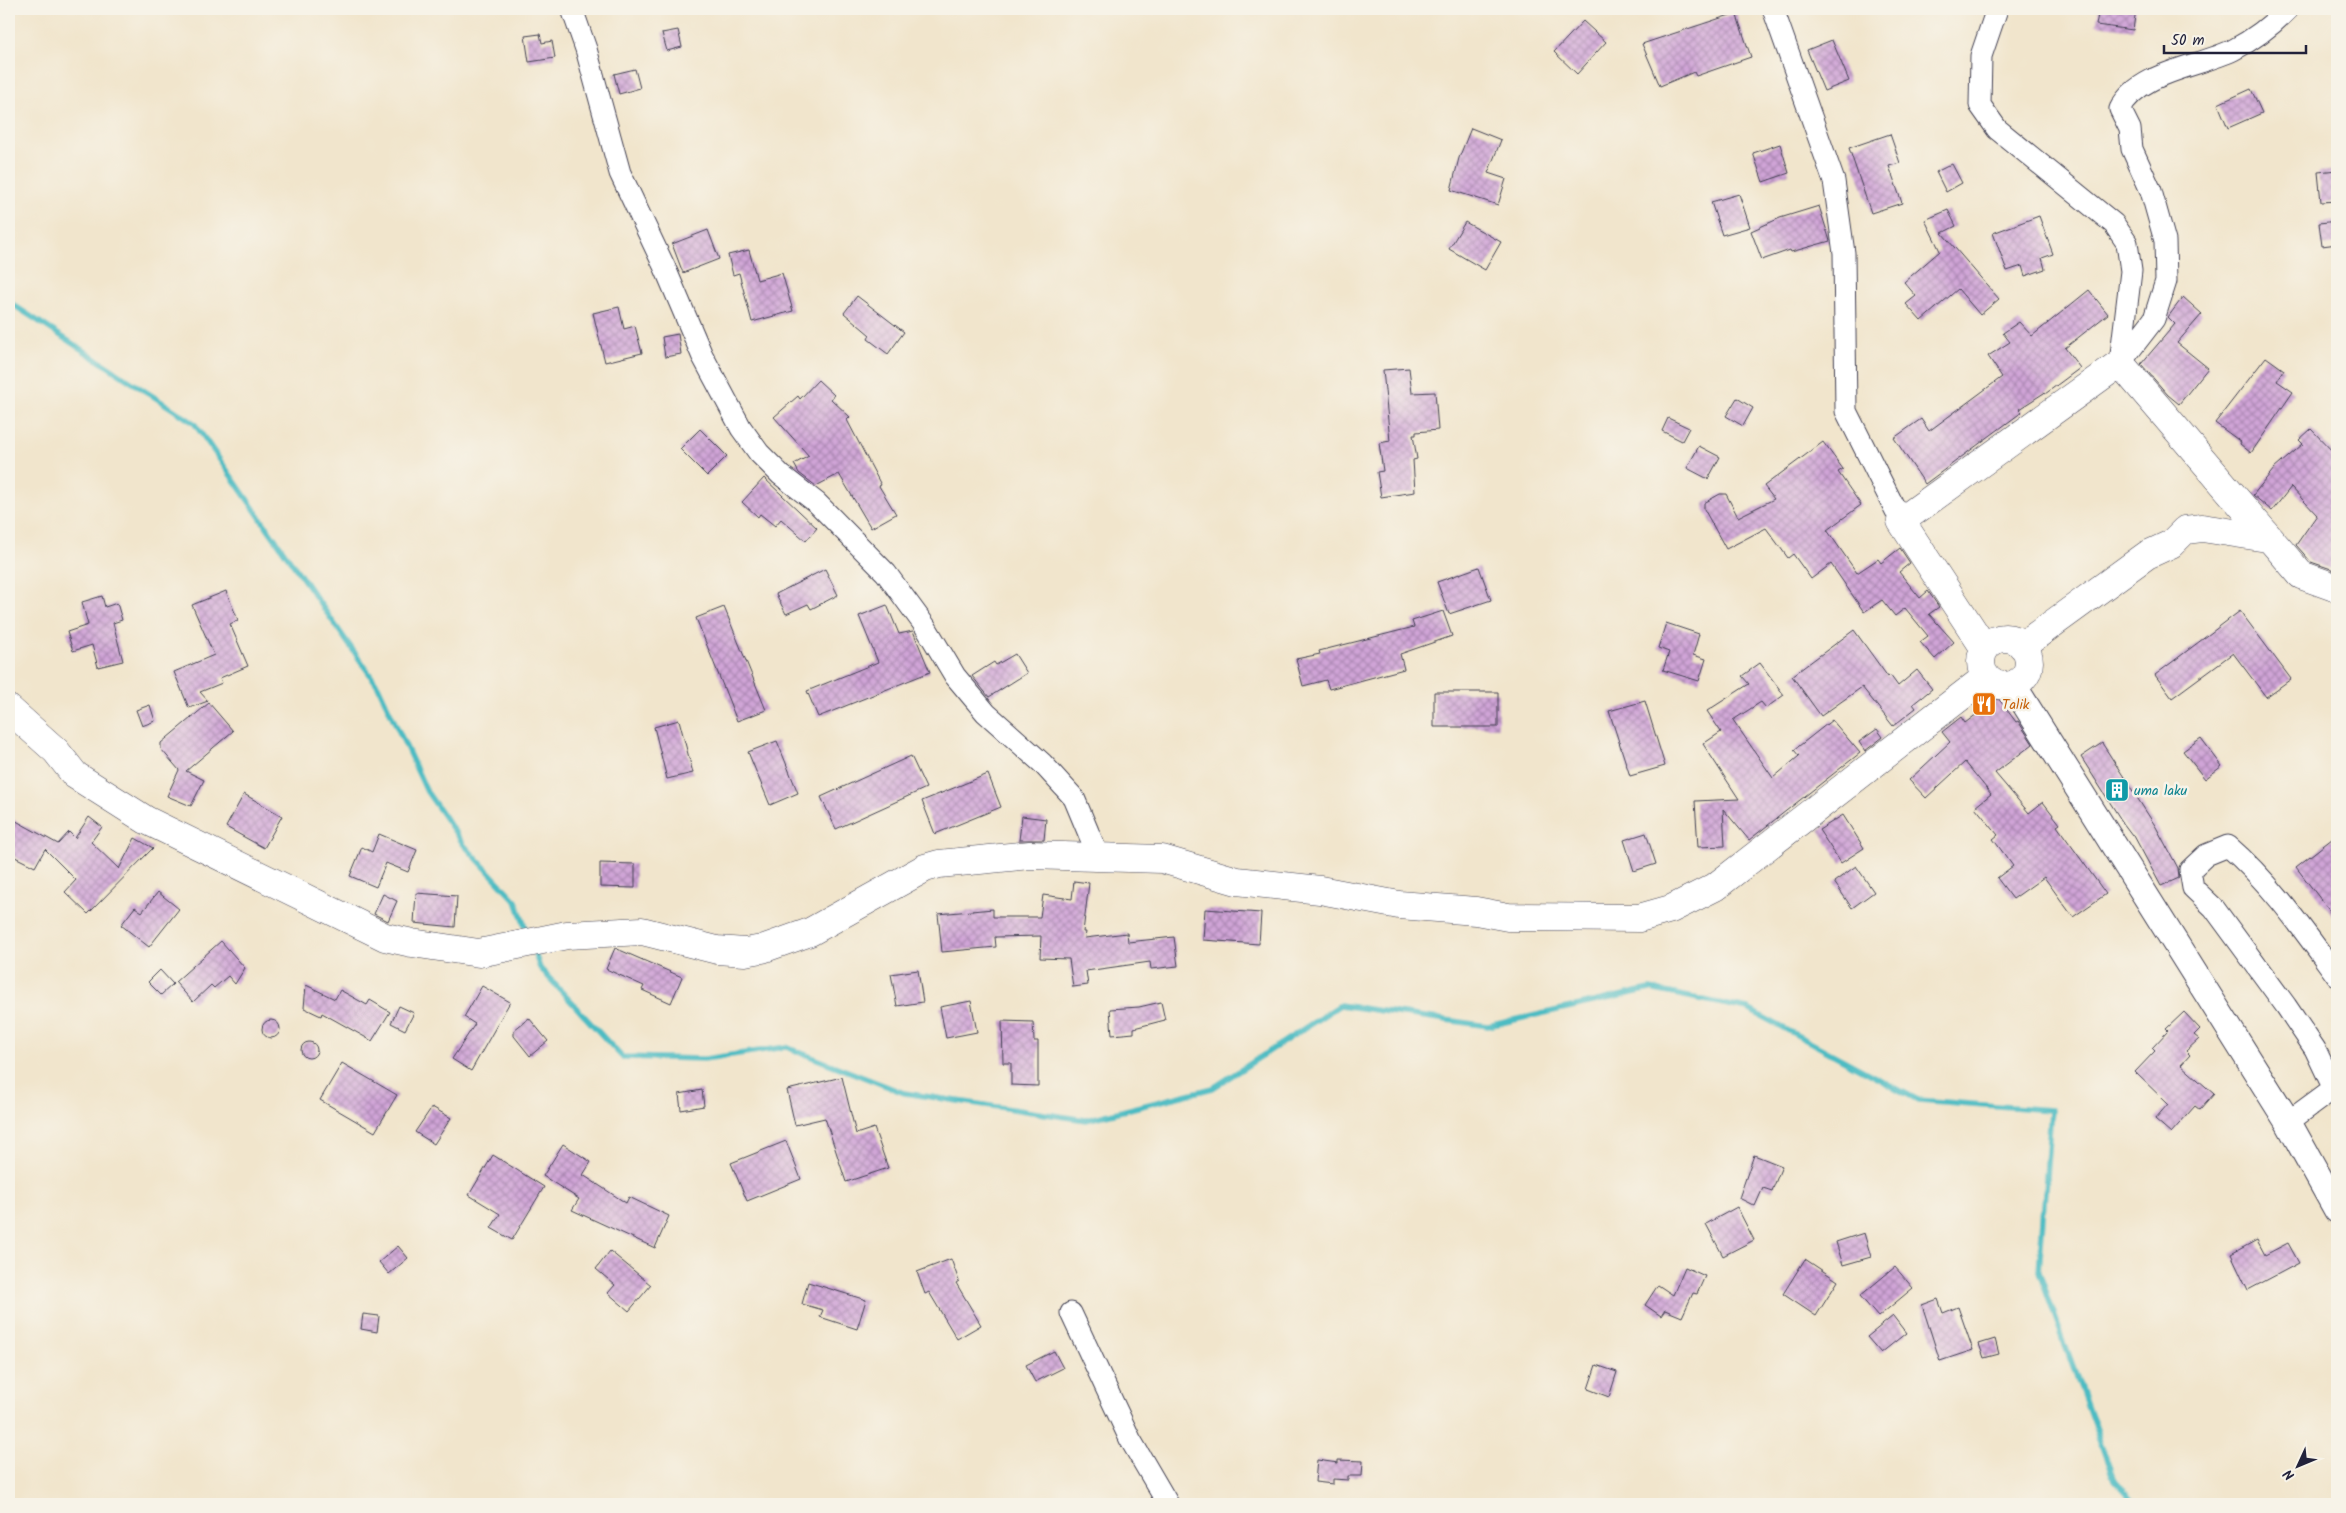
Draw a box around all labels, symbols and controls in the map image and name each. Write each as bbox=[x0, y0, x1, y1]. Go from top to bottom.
scale bar bbox=[2164, 22, 2306, 54]
text: 50 m bbox=[2171, 29, 2205, 53]
restaurant icon: Talik bbox=[1971, 691, 1997, 717]
place label: Talik bbox=[2002, 694, 2030, 716]
building icon: uma laku bbox=[2104, 777, 2130, 803]
place label: uma laku bbox=[2134, 780, 2188, 802]
north arrow bbox=[2274, 1440, 2324, 1490]
text: N bbox=[2278, 1463, 2300, 1485]

